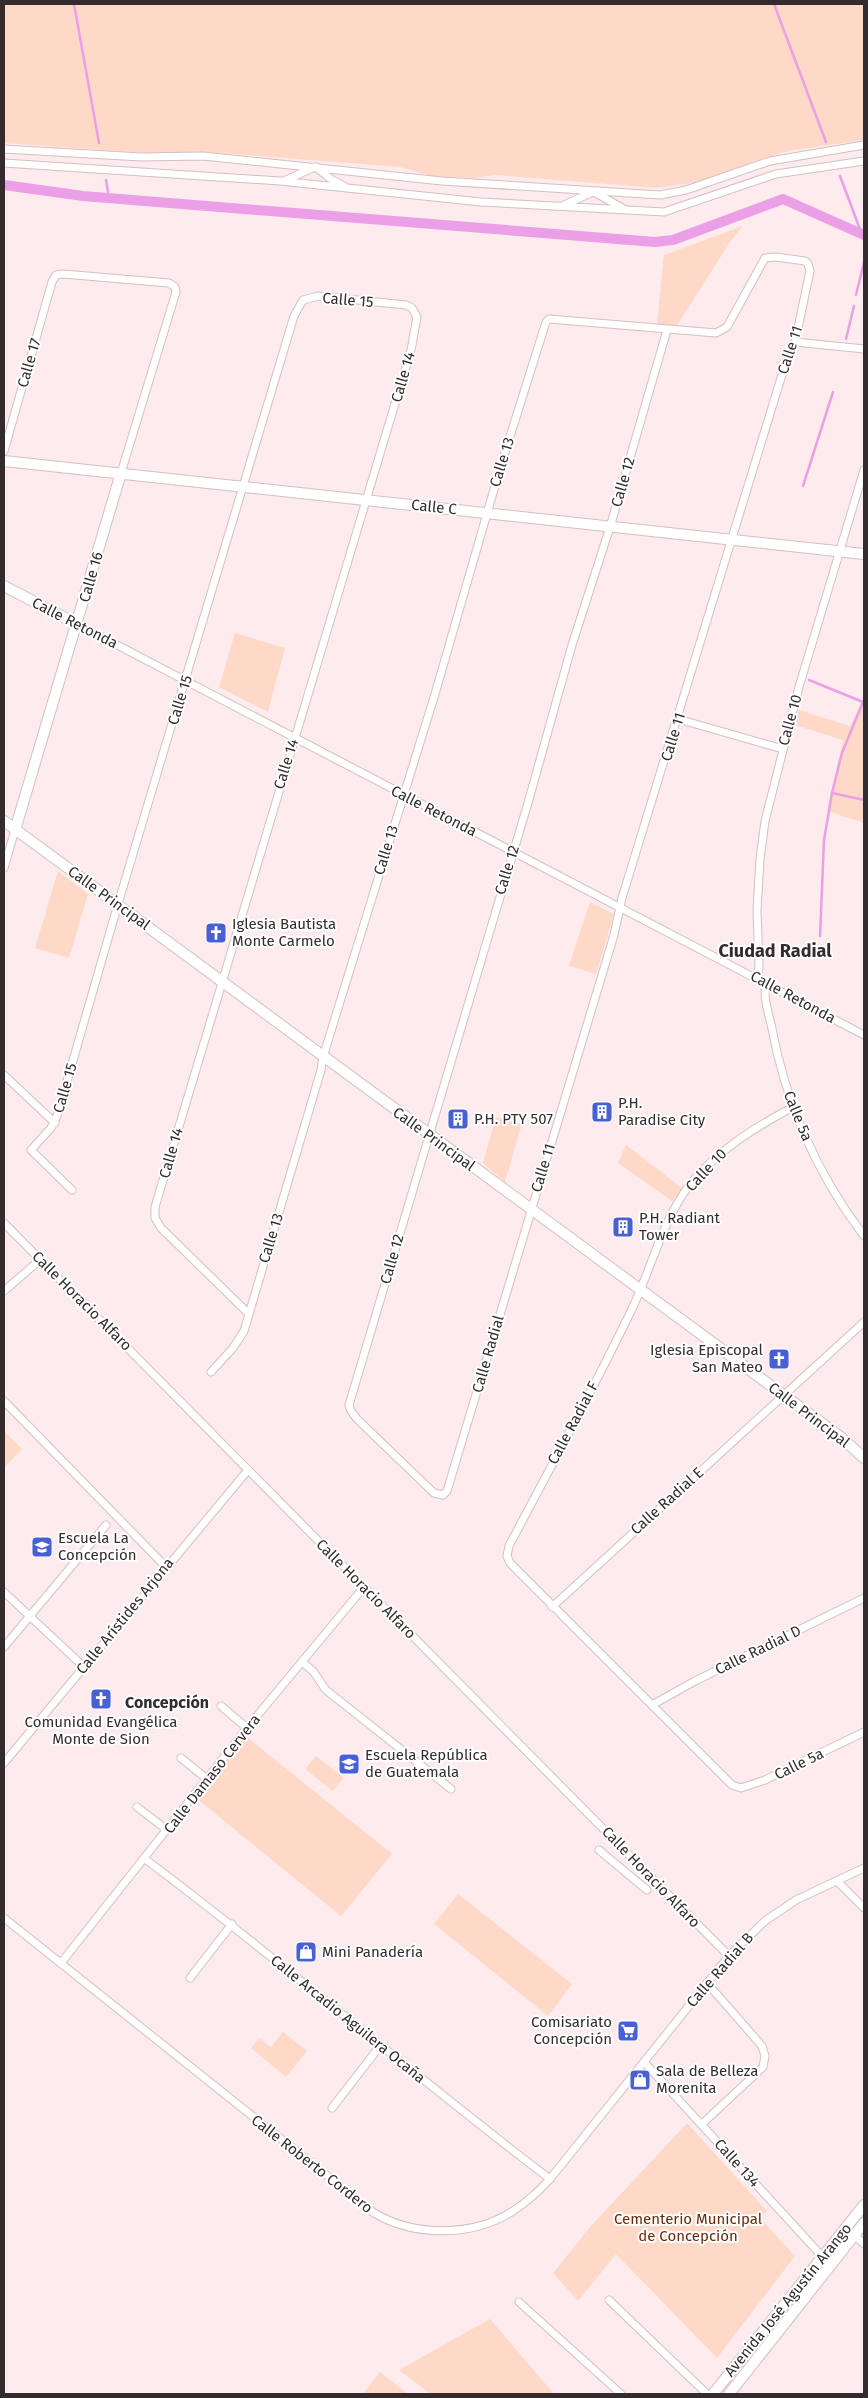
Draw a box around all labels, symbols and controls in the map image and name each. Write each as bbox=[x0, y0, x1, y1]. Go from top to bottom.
street label: Calle 15 bbox=[322, 289, 374, 311]
street label: Calle 11 bbox=[774, 323, 806, 377]
street label: Calle 17 bbox=[13, 336, 45, 390]
street label: Calle 14 bbox=[387, 350, 419, 404]
street label: Calle 13 bbox=[486, 435, 518, 489]
street label: Calle 12 bbox=[607, 455, 639, 509]
street label: Calle C bbox=[410, 496, 458, 518]
street label: Calle 16 bbox=[75, 550, 107, 604]
street label: Calle Retonda bbox=[29, 594, 121, 652]
street label: Calle 15 bbox=[164, 673, 196, 727]
street label: Calle 10 bbox=[775, 693, 805, 747]
street label: Calle 11 bbox=[657, 711, 689, 763]
street label: Calle 14 bbox=[270, 737, 302, 791]
street label: Calle Retonda bbox=[388, 782, 480, 840]
street label: Calle 13 bbox=[370, 823, 402, 877]
street label: Calle 12 bbox=[491, 843, 523, 897]
street label: Calle Principal bbox=[65, 862, 154, 934]
place label: Iglesia Bautista Monte Carmelo bbox=[232, 915, 336, 950]
church icon: Iglesia Bautista Monte Carmelo bbox=[204, 921, 228, 945]
district label: Ciudad Radial bbox=[718, 940, 832, 962]
street label: Calle Retonda bbox=[747, 967, 839, 1027]
street label: Calle 15 bbox=[49, 1061, 81, 1115]
street label: Calle 5a bbox=[780, 1088, 816, 1144]
place label: P.H. Paradise City bbox=[618, 1094, 706, 1129]
building icon: P.H. Paradise City bbox=[590, 1100, 614, 1124]
street label: Calle Principal bbox=[390, 1103, 479, 1175]
building icon: P.H. PTY 507 bbox=[446, 1107, 470, 1131]
place label: P.H. PTY 507 bbox=[474, 1110, 553, 1128]
street label: Calle 14 bbox=[155, 1126, 187, 1180]
street label: Calle 11 bbox=[527, 1142, 559, 1194]
street label: Calle 10 bbox=[682, 1145, 730, 1195]
place label: P.H. Radiant Tower bbox=[639, 1209, 721, 1244]
street label: Calle 13 bbox=[255, 1211, 287, 1265]
building icon: P.H. Radiant Tower bbox=[611, 1215, 635, 1239]
street label: Calle 12 bbox=[376, 1232, 408, 1286]
street label: Calle Horacio Alfaro bbox=[28, 1247, 136, 1355]
street label: Calle Radial bbox=[468, 1313, 508, 1395]
place label: Iglesia Episcopal San Mateo bbox=[650, 1341, 764, 1376]
church icon: Iglesia Episcopal San Mateo bbox=[767, 1347, 791, 1371]
street label: Calle Radial F bbox=[544, 1379, 602, 1467]
street label: Calle Principal bbox=[765, 1379, 854, 1452]
street label: Calle Radial E bbox=[627, 1464, 707, 1538]
place label: Escuela La Concepción bbox=[58, 1529, 137, 1564]
school or university icon: Escuela La Concepción bbox=[30, 1535, 54, 1559]
street label: Calle Horacio Alfaro bbox=[312, 1535, 420, 1643]
street label: Calle Arístides Arjona bbox=[72, 1554, 178, 1678]
street label: Calle Radial D bbox=[712, 1621, 804, 1679]
church icon: Comunidad Evangélica Monte de Sion bbox=[89, 1687, 113, 1711]
district label: Concepción bbox=[125, 1693, 209, 1712]
street label: Calle Damaso Cervera bbox=[160, 1711, 264, 1837]
place label: Comunidad Evangélica Monte de Sion bbox=[25, 1713, 177, 1748]
street label: Calle 5a bbox=[771, 1744, 827, 1784]
place label: Escuela República de Guatemala bbox=[365, 1746, 488, 1781]
school or university icon: Escuela República de Guatemala bbox=[337, 1752, 361, 1776]
street label: Calle Horacio Alfaro bbox=[598, 1823, 704, 1931]
street label: Calle Radial B bbox=[683, 1929, 757, 2011]
shop icon: Mini Panadería bbox=[294, 1940, 318, 1964]
place label: Mini Panadería bbox=[322, 1943, 423, 1961]
street label: Calle Arcadio Aguilera Ocaña bbox=[267, 1951, 429, 2087]
place label: Comisariato Concepción bbox=[531, 2013, 612, 2048]
supermarket icon: Comisariato Concepción bbox=[616, 2019, 640, 2043]
place label: Sala de Belleza Morenita bbox=[656, 2062, 758, 2097]
shop icon: Sala de Belleza Morenita bbox=[628, 2068, 652, 2092]
street label: Calle Roberto Cordero bbox=[248, 2111, 376, 2217]
street label: Calle 134 bbox=[711, 2135, 763, 2191]
park label: Cementerio Municipal de Concepción bbox=[614, 2210, 763, 2245]
street label: Avenida José Agustín Arango bbox=[721, 2220, 855, 2380]

